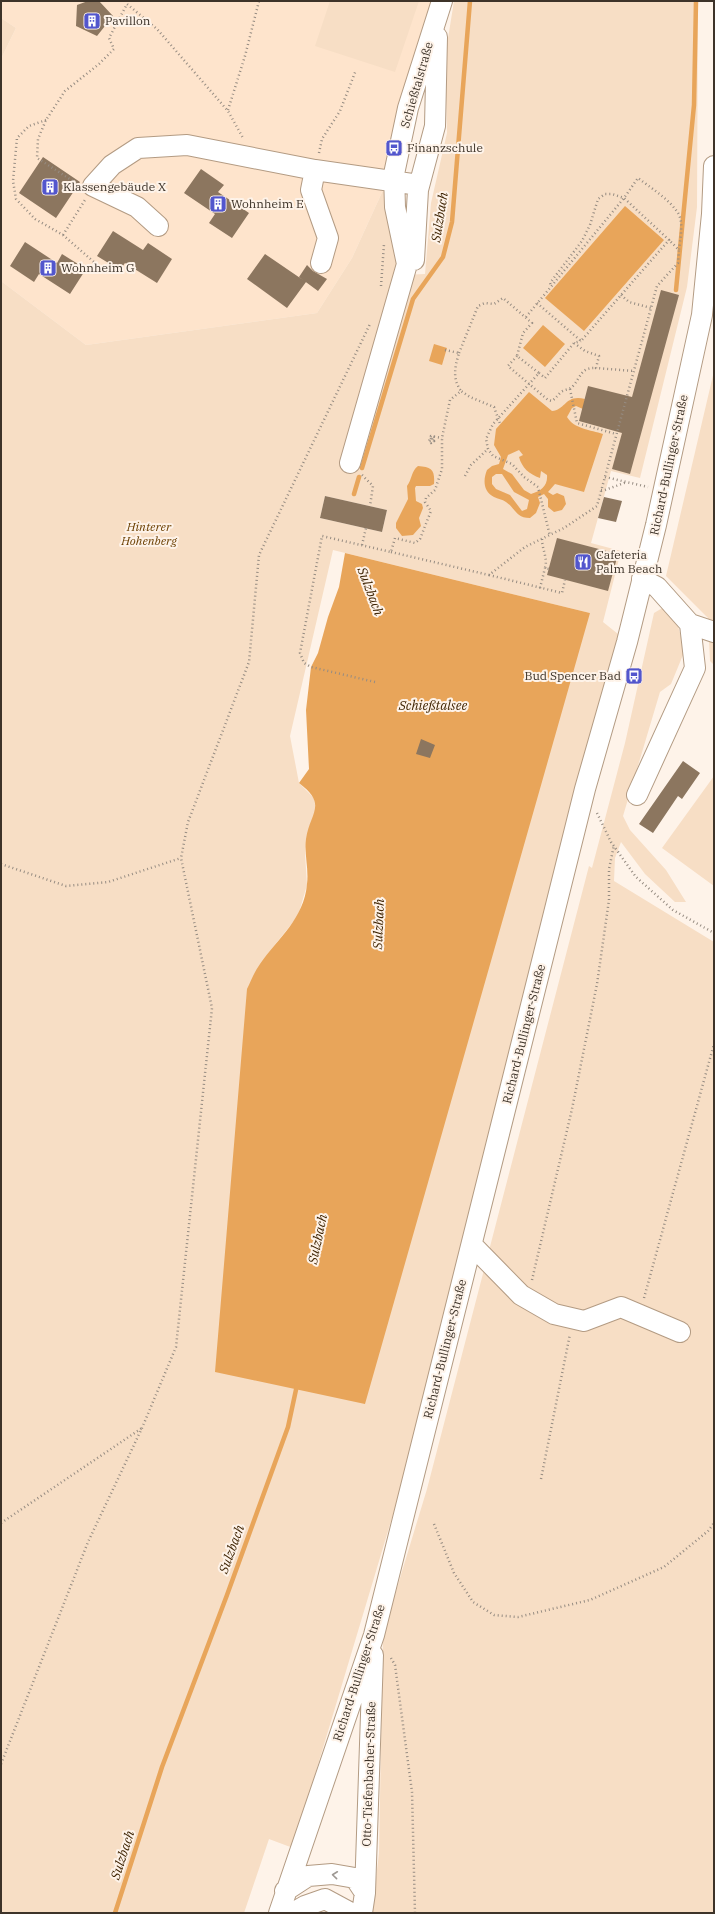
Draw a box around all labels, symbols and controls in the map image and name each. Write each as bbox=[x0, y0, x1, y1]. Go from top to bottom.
building icon: Pavillon bbox=[82, 11, 102, 31]
place label: Pavillon bbox=[105, 13, 151, 28]
street label: Schießtalstraße bbox=[397, 40, 436, 130]
bus stop icon: Finanzschule bbox=[384, 138, 404, 158]
place label: Finanzschule bbox=[407, 140, 483, 155]
building icon: Klassengebäude X bbox=[40, 177, 60, 197]
place label: Klassengebäude X bbox=[63, 179, 166, 194]
water label: Sulzbach bbox=[427, 191, 452, 244]
building icon: Wohnheim E bbox=[208, 194, 228, 214]
place label: Wohnheim E bbox=[231, 196, 304, 211]
building icon: Wohnheim G bbox=[38, 258, 58, 278]
place label: Wohnheim G bbox=[61, 260, 135, 275]
street label: Richard-Bullinger-Straße bbox=[646, 393, 691, 537]
park label: Hinterer Hohenberg bbox=[120, 519, 177, 548]
place label: Cafeteria Palm Beach bbox=[596, 547, 663, 576]
restaurant icon: Cafeteria Palm Beach bbox=[573, 552, 593, 572]
water label: Sulzbach bbox=[353, 564, 388, 618]
bus stop icon: Bud Spencer Bad bbox=[624, 666, 644, 686]
place label: Bud Spencer Bad bbox=[525, 668, 621, 683]
water label: Schießtalsee bbox=[398, 697, 467, 714]
water label: Sulzbach bbox=[369, 898, 388, 951]
street label: Richard-Bullinger-Straße bbox=[499, 963, 548, 1105]
water label: Sulzbach bbox=[304, 1213, 331, 1267]
street label: Richard-Bullinger-Straße bbox=[420, 1278, 469, 1420]
water label: Sulzbach bbox=[214, 1523, 248, 1577]
street label: Richard-Bullinger-Straße bbox=[329, 1602, 388, 1743]
street label: Otto-Tiefenbacher-Straße bbox=[358, 1701, 379, 1847]
water label: Sulzbach bbox=[106, 1828, 138, 1883]
one-way arrow bbox=[332, 1871, 338, 1880]

